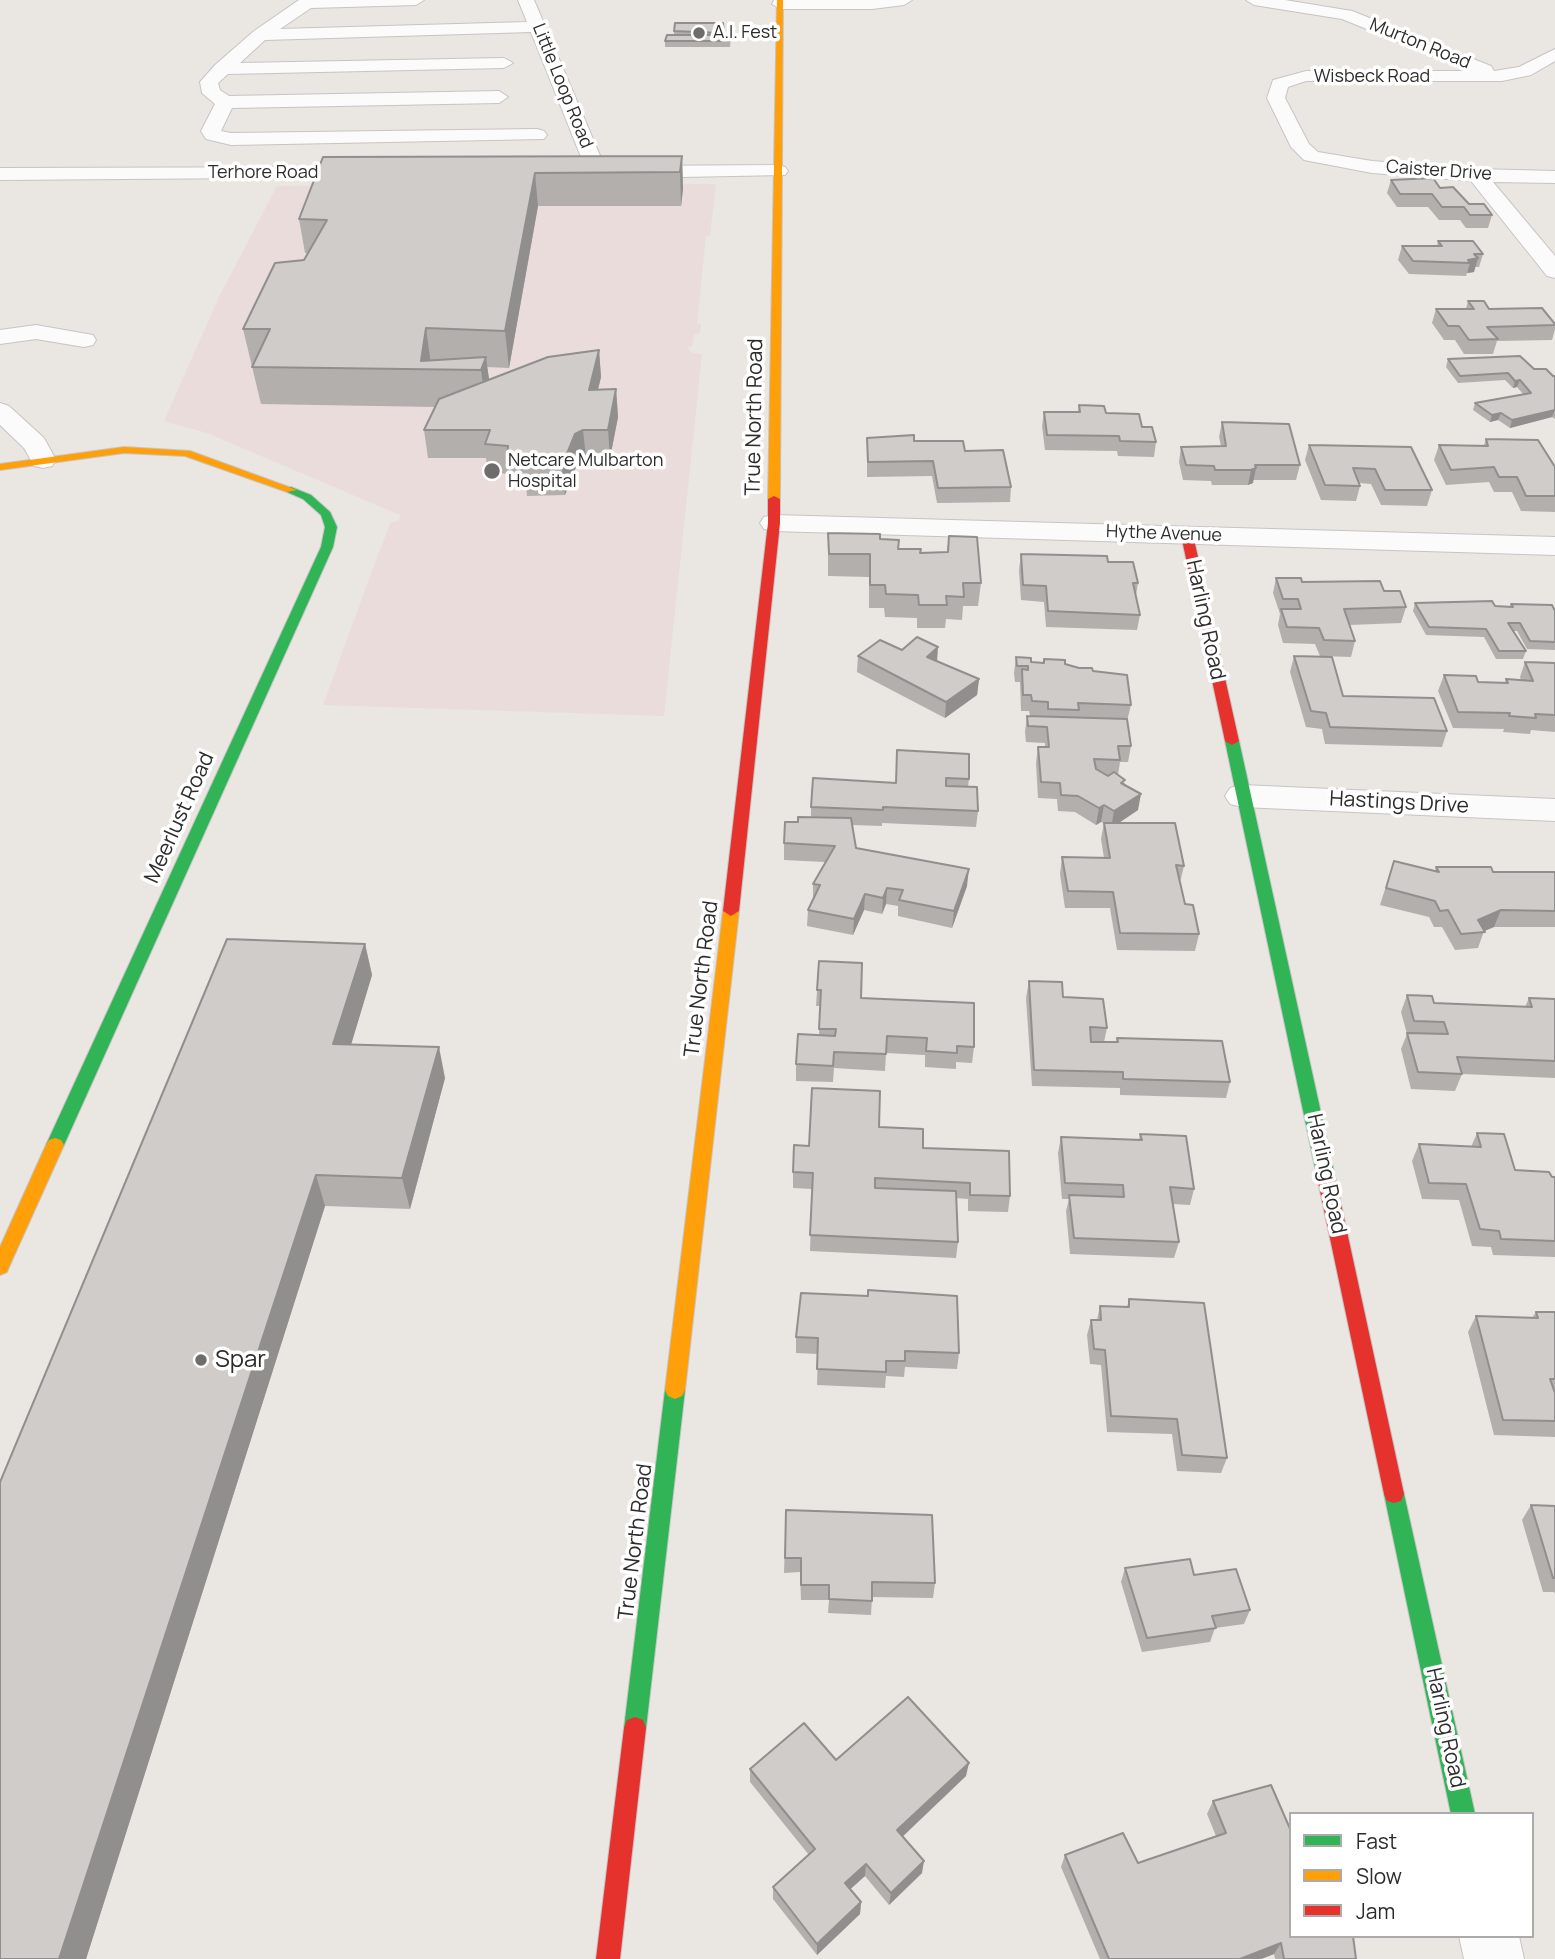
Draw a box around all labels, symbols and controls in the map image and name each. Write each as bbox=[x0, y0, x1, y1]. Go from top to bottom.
street label: Murton Road bbox=[1366, 14, 1474, 74]
street label: Little Loop Road bbox=[527, 21, 597, 151]
place label: A.I. Fest bbox=[713, 22, 777, 44]
marker: A.I. Fest bbox=[691, 25, 707, 41]
street label: Wisbeck Road bbox=[1314, 66, 1430, 88]
street label: Caister Drive bbox=[1385, 157, 1493, 185]
street label: Terhore Road bbox=[208, 162, 318, 184]
street label: True North Road bbox=[741, 338, 769, 496]
place label: Netcare Mulbarton Hospital bbox=[508, 450, 663, 492]
marker: Netcare Mulbarton Hospital bbox=[482, 461, 502, 481]
street label: Hythe Avenue bbox=[1106, 521, 1222, 547]
street label: Harling Road bbox=[1180, 558, 1230, 682]
street label: Meerlust Road bbox=[140, 749, 220, 887]
street label: Hastings Drive bbox=[1329, 787, 1469, 819]
street label: True North Road bbox=[680, 899, 724, 1059]
street label: Harling Road bbox=[1301, 1112, 1351, 1236]
place label: Spar bbox=[215, 1346, 266, 1374]
marker: Spar bbox=[193, 1352, 209, 1368]
street label: True North Road bbox=[614, 1462, 658, 1622]
street label: Harling Road bbox=[1420, 1666, 1470, 1790]
legend bbox=[1289, 1812, 1534, 1938]
text: Fast bbox=[1356, 1827, 1397, 1855]
text: Slow bbox=[1356, 1862, 1402, 1890]
text: Jam bbox=[1356, 1897, 1395, 1925]

